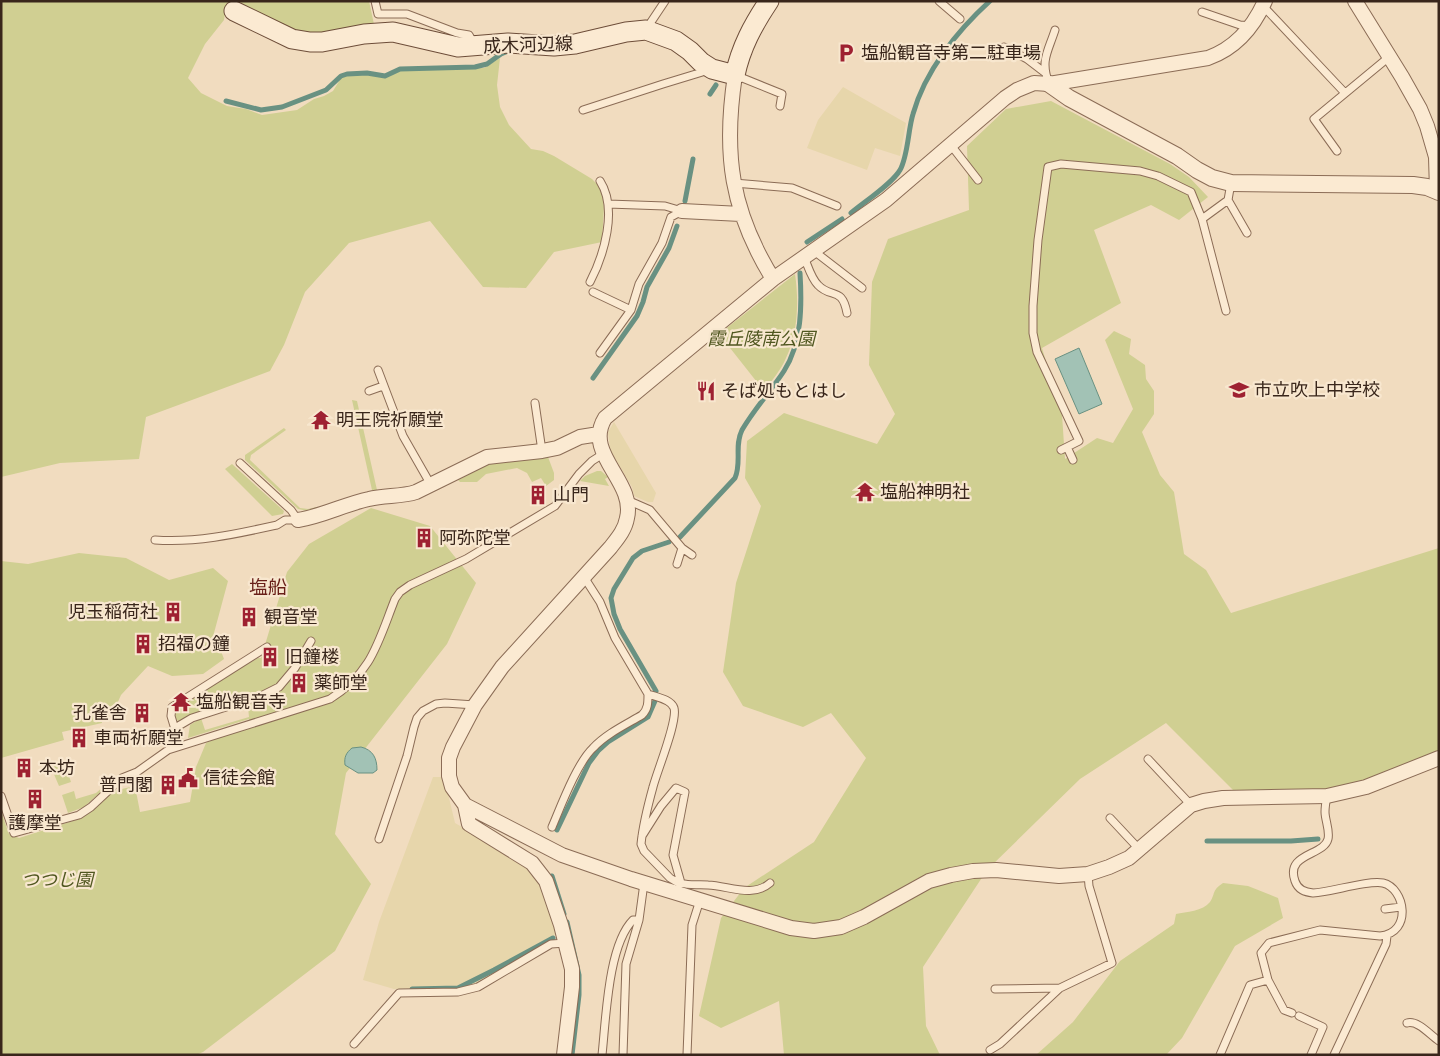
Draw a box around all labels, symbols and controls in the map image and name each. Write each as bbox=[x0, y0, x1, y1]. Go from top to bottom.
street label: 成木河辺線 bbox=[483, 32, 573, 57]
parking icon: 塩船観音寺第二駐車場 bbox=[835, 42, 857, 64]
place label: 塩船観音寺第二駐車場 bbox=[861, 42, 1041, 63]
park label: 霞丘陵南公園 bbox=[707, 328, 818, 349]
school or university icon: 市立吹上中学校 bbox=[1228, 379, 1250, 401]
place label: 市立吹上中学校 bbox=[1254, 379, 1380, 400]
restaurant icon: そば処もとはし bbox=[695, 380, 717, 402]
place label: そば処もとはし bbox=[721, 380, 847, 401]
temple icon: 明王院祈願堂 bbox=[310, 409, 332, 431]
place label: 明王院祈願堂 bbox=[336, 409, 444, 430]
temple icon: 塩船神明社 bbox=[854, 481, 876, 503]
place label: 塩船神明社 bbox=[880, 481, 970, 502]
building icon: 山門 bbox=[527, 484, 549, 506]
place label: 山門 bbox=[553, 484, 589, 505]
building icon: 阿弥陀堂 bbox=[413, 527, 435, 549]
place label: 阿弥陀堂 bbox=[439, 527, 511, 548]
district label: 塩船 bbox=[249, 576, 287, 599]
place label: 児玉稲荷社 bbox=[68, 601, 158, 622]
building icon: 児玉稲荷社 bbox=[162, 601, 184, 623]
building icon: 観音堂 bbox=[238, 606, 260, 628]
place label: 観音堂 bbox=[264, 606, 318, 627]
building icon: 招福の鐘 bbox=[132, 633, 154, 655]
place label: 招福の鐘 bbox=[158, 633, 230, 654]
building icon: 旧鐘楼 bbox=[259, 646, 281, 668]
place label: 旧鐘楼 bbox=[285, 646, 339, 667]
building icon: 薬師堂 bbox=[288, 672, 310, 694]
place label: 薬師堂 bbox=[314, 672, 368, 693]
temple icon: 塩船観音寺 bbox=[170, 691, 192, 713]
place label: 塩船観音寺 bbox=[196, 691, 286, 712]
place label: 孔雀舎 bbox=[73, 702, 127, 723]
building icon: 孔雀舎 bbox=[131, 702, 153, 724]
building icon: 車両祈願堂 bbox=[68, 727, 90, 749]
place label: 車両祈願堂 bbox=[94, 727, 184, 748]
building icon: 本坊 bbox=[13, 757, 35, 779]
place label: 本坊 bbox=[39, 757, 75, 778]
public building icon: 信徒会館 bbox=[177, 767, 199, 789]
place label: 信徒会館 bbox=[203, 767, 275, 788]
place label: 普門閣 bbox=[99, 774, 153, 795]
building icon: 普門閣 bbox=[157, 774, 179, 796]
building icon: 護摩堂 bbox=[24, 788, 46, 810]
place label: 護摩堂 bbox=[8, 812, 62, 833]
park label: つつじ園 bbox=[21, 869, 96, 890]

